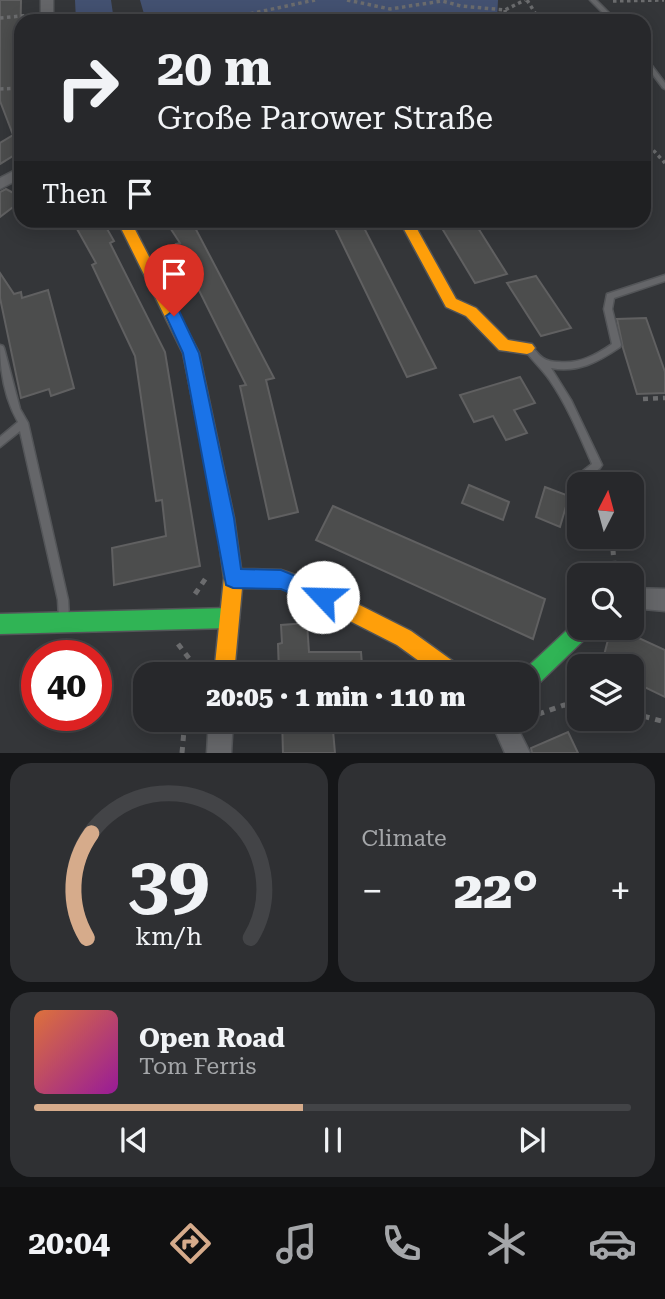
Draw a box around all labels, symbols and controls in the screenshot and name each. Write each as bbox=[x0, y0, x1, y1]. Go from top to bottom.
text: 20 m bbox=[157, 40, 272, 97]
icon: right bbox=[42, 42, 133, 133]
text: Große Parower Straße bbox=[157, 99, 493, 137]
icon: arrive bbox=[121, 175, 159, 213]
text: Then bbox=[42, 179, 107, 209]
pin bbox=[144, 244, 204, 316]
icon: arrive bbox=[155, 255, 193, 293]
north arrow bbox=[567, 472, 644, 550]
map controls bbox=[567, 472, 644, 731]
position arrow bbox=[286, 560, 360, 634]
button: search bbox=[567, 563, 644, 640]
speed limit sign: 40 bbox=[21, 640, 112, 731]
button: layers bbox=[567, 654, 644, 731]
text: 20:05 · 1 min · 110 m bbox=[206, 682, 466, 712]
text: Climate bbox=[362, 825, 447, 852]
text: 39 bbox=[128, 842, 210, 927]
text: 22° bbox=[454, 860, 538, 921]
text: − bbox=[362, 869, 383, 913]
text: + bbox=[610, 869, 631, 913]
text: km/h bbox=[135, 922, 202, 951]
text: Open Road bbox=[139, 1023, 285, 1053]
text: Tom Ferris bbox=[139, 1053, 256, 1080]
icon: previous bbox=[115, 1121, 153, 1159]
icon: pause bbox=[314, 1121, 352, 1159]
icon: next bbox=[513, 1121, 551, 1159]
icon: directions bbox=[166, 1219, 215, 1268]
icon: music bbox=[272, 1219, 321, 1268]
icon: phone bbox=[377, 1219, 426, 1268]
icon: climate bbox=[482, 1219, 531, 1268]
icon: car bbox=[588, 1219, 637, 1268]
text: 20:04 bbox=[28, 1224, 110, 1262]

